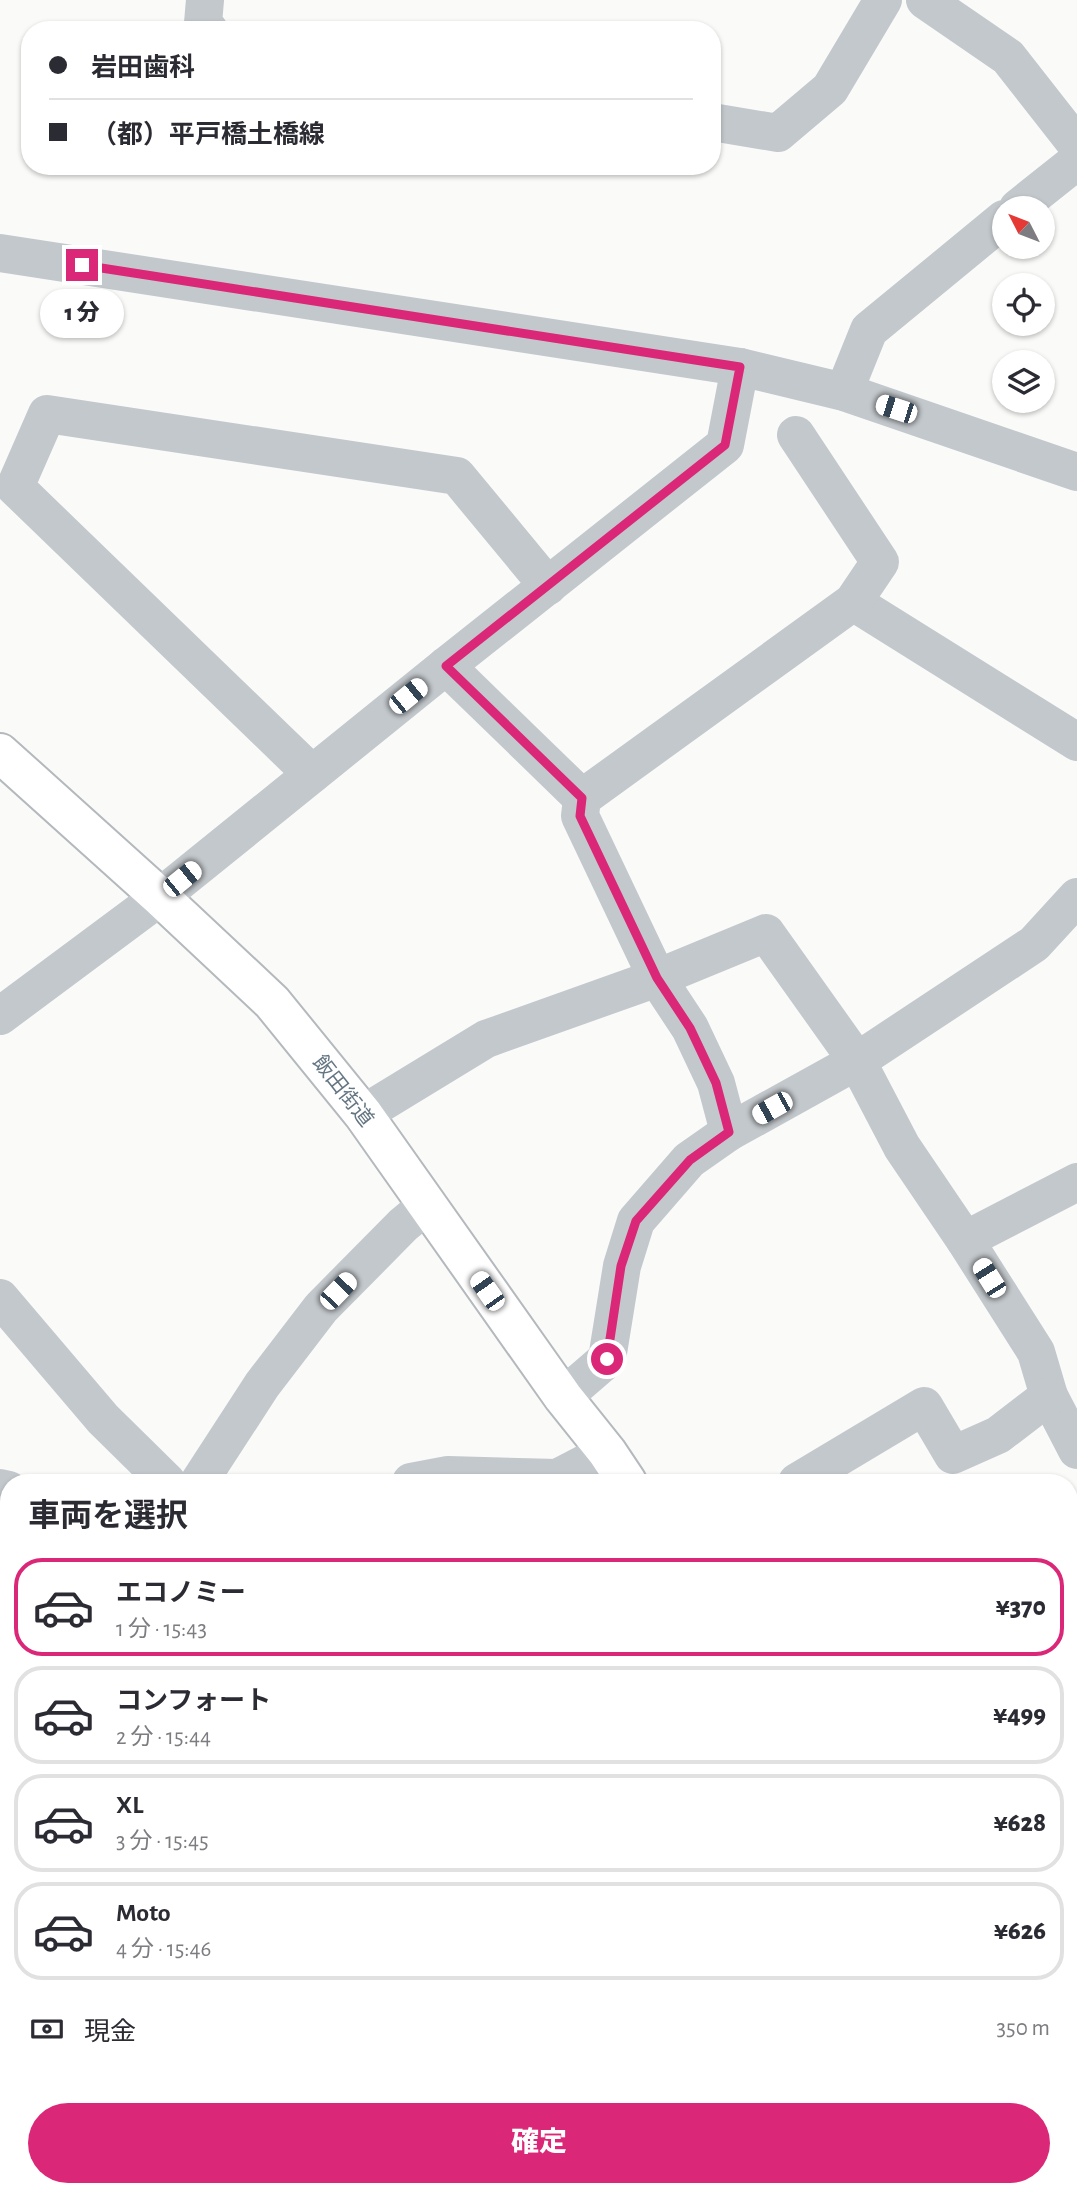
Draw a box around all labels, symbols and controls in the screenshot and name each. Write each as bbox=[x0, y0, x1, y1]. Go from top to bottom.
text: 岩田歯科 bbox=[91, 55, 195, 81]
text: （都）平戸橋土橋線 bbox=[91, 122, 325, 148]
north arrow bbox=[992, 196, 1055, 259]
map controls bbox=[992, 196, 1055, 413]
route end bbox=[66, 249, 98, 281]
button: locate bbox=[992, 273, 1055, 336]
callout: 1 分 bbox=[40, 290, 124, 338]
text: 1 分 bbox=[65, 302, 99, 325]
button: layers bbox=[992, 350, 1055, 413]
car bbox=[873, 393, 920, 425]
car bbox=[386, 675, 431, 717]
car bbox=[160, 858, 205, 900]
street label: 飯田街道 bbox=[309, 1051, 378, 1131]
car bbox=[749, 1089, 796, 1127]
car bbox=[969, 1255, 1010, 1301]
car bbox=[467, 1268, 508, 1314]
car bbox=[316, 1269, 361, 1313]
route start bbox=[591, 1343, 623, 1375]
text: 車両を選択 bbox=[28, 1500, 188, 1532]
icon: car bbox=[32, 1576, 95, 1639]
text: エコノミー bbox=[116, 1580, 246, 1606]
text: ¥370 bbox=[995, 1594, 1046, 1620]
text: 1 分 · 15:43 bbox=[116, 1618, 207, 1641]
icon: car bbox=[32, 1684, 95, 1747]
text: コンフォート bbox=[116, 1688, 271, 1714]
text: ¥499 bbox=[993, 1702, 1046, 1728]
text: 2 分 · 15:44 bbox=[116, 1726, 211, 1749]
icon: car bbox=[32, 1792, 95, 1855]
text: XL bbox=[116, 1792, 143, 1818]
text: ¥628 bbox=[994, 1810, 1046, 1836]
text: 3 分 · 15:45 bbox=[116, 1830, 209, 1853]
icon: car bbox=[32, 1900, 95, 1963]
text: Moto bbox=[116, 1900, 171, 1926]
text: ¥626 bbox=[994, 1918, 1046, 1944]
text: 4 分 · 15:46 bbox=[116, 1938, 211, 1961]
icon: cash bbox=[28, 2010, 66, 2048]
text: 350 m bbox=[997, 2017, 1050, 2040]
text: 現金 bbox=[84, 2019, 136, 2045]
button: 確定 bbox=[28, 2103, 1050, 2183]

